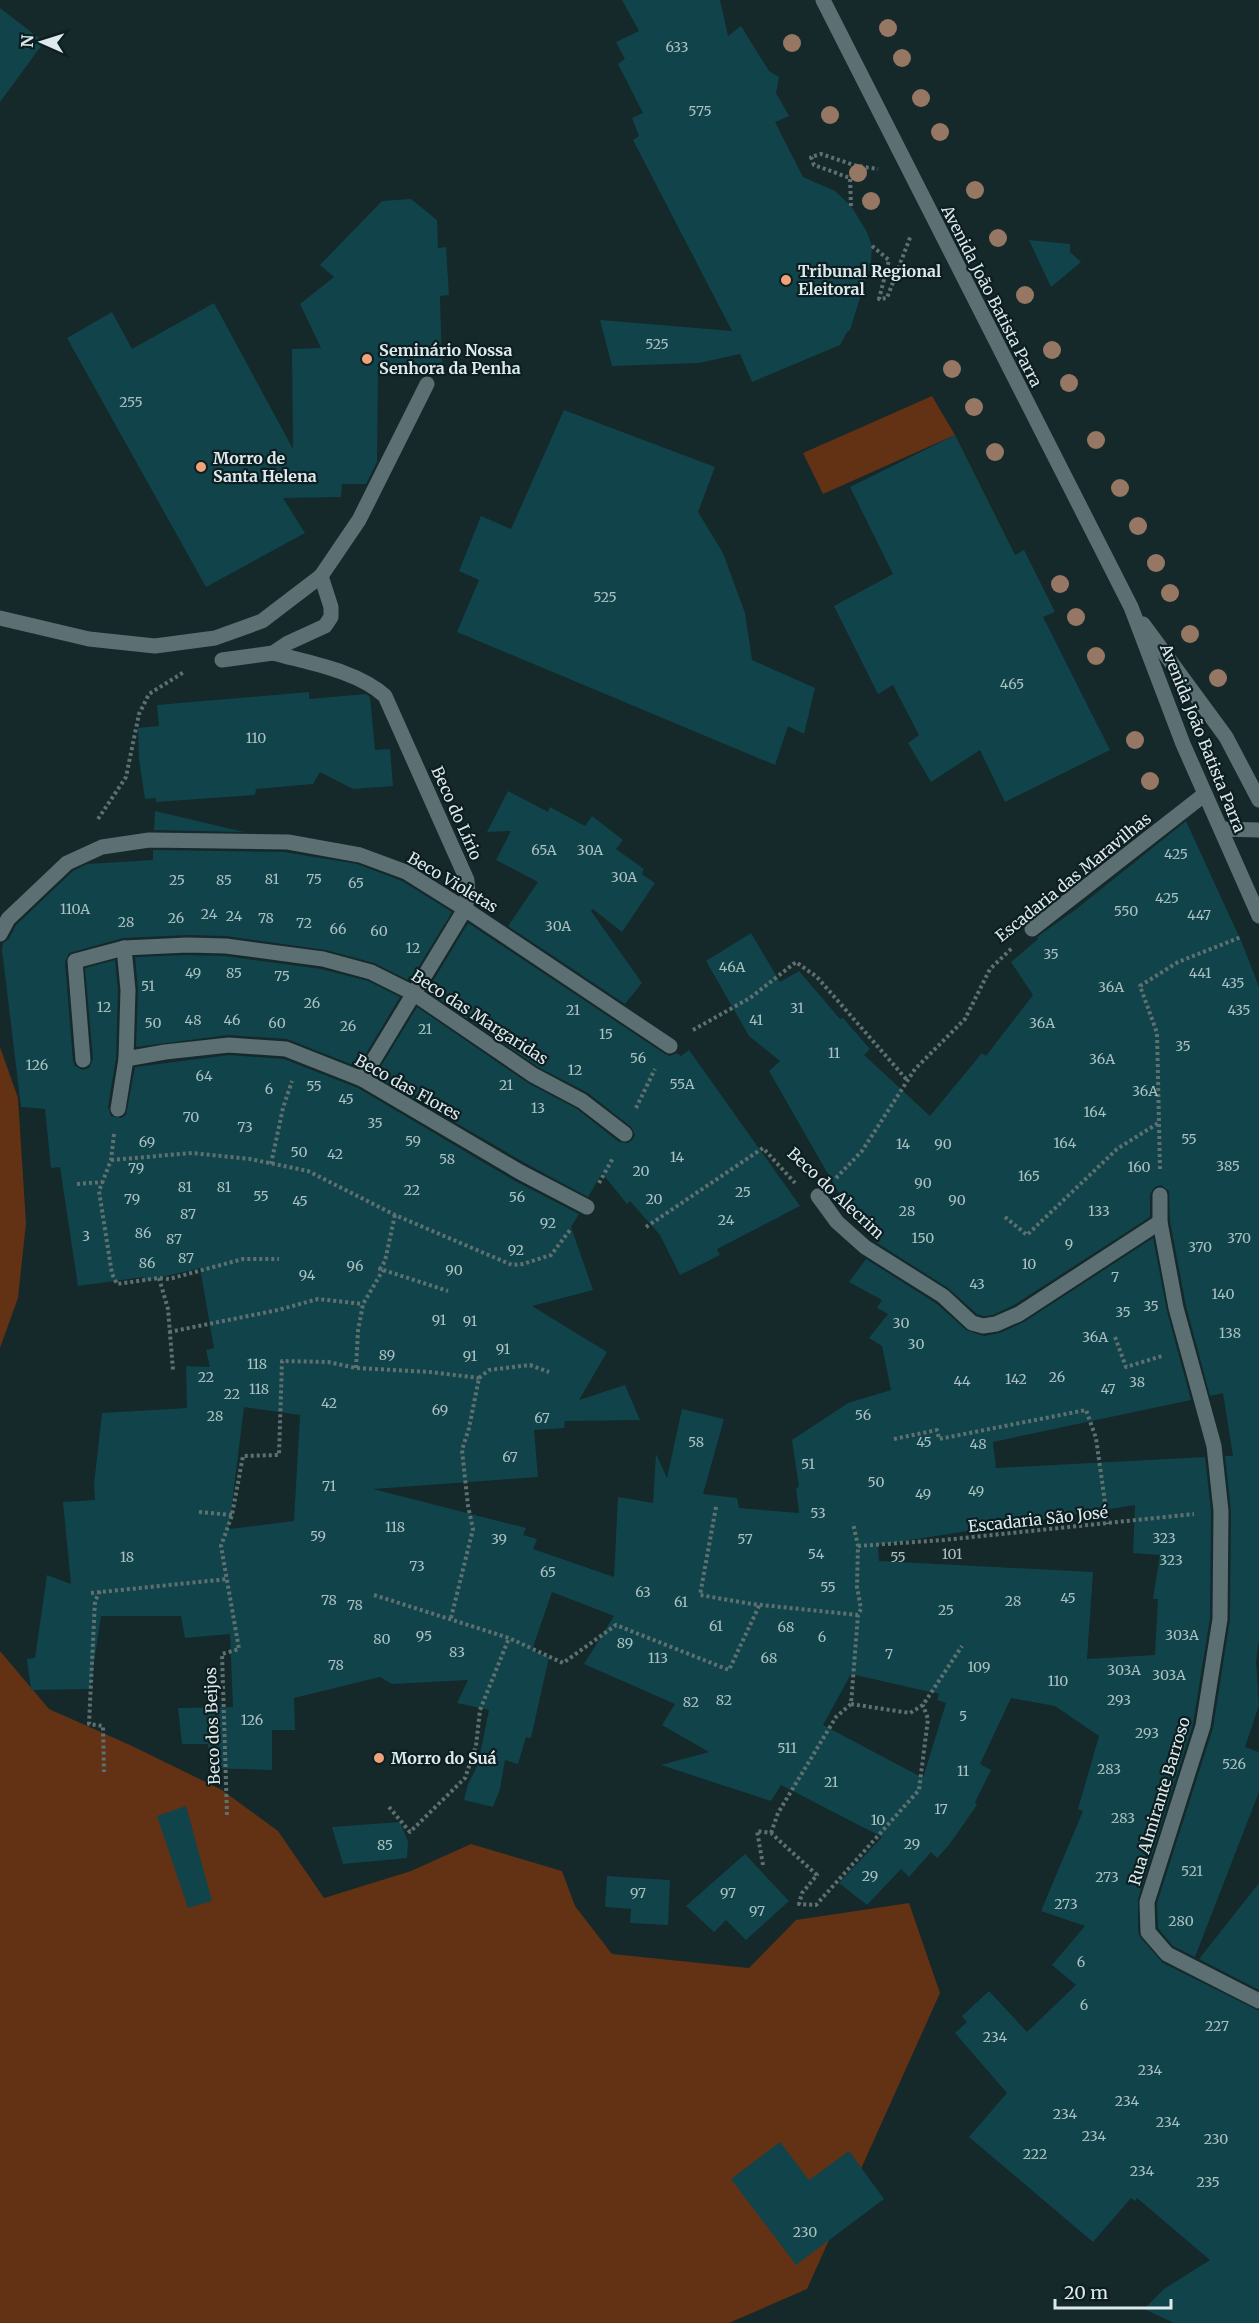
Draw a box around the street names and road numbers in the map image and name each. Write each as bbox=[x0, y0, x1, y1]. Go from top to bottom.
street label: Avenida João Batista Parra bbox=[937, 201, 1047, 391]
street label: Avenida João Batista Parra bbox=[1156, 640, 1250, 836]
street label: Beco do Lírio bbox=[427, 763, 487, 863]
street label: Escadaria das Maravilhas bbox=[991, 808, 1155, 946]
street label: Beco Violetas bbox=[404, 847, 502, 917]
street label: Beco das Margaridas bbox=[408, 965, 552, 1069]
street label: Beco das Flores bbox=[352, 1050, 465, 1124]
street label: Beco do Alecrim bbox=[783, 1143, 889, 1243]
street label: Escadaria São José bbox=[967, 1502, 1109, 1536]
street label: Beco dos Beijos bbox=[200, 1667, 224, 1785]
street label: Rua Almirante Barroso bbox=[1124, 1714, 1194, 1888]

